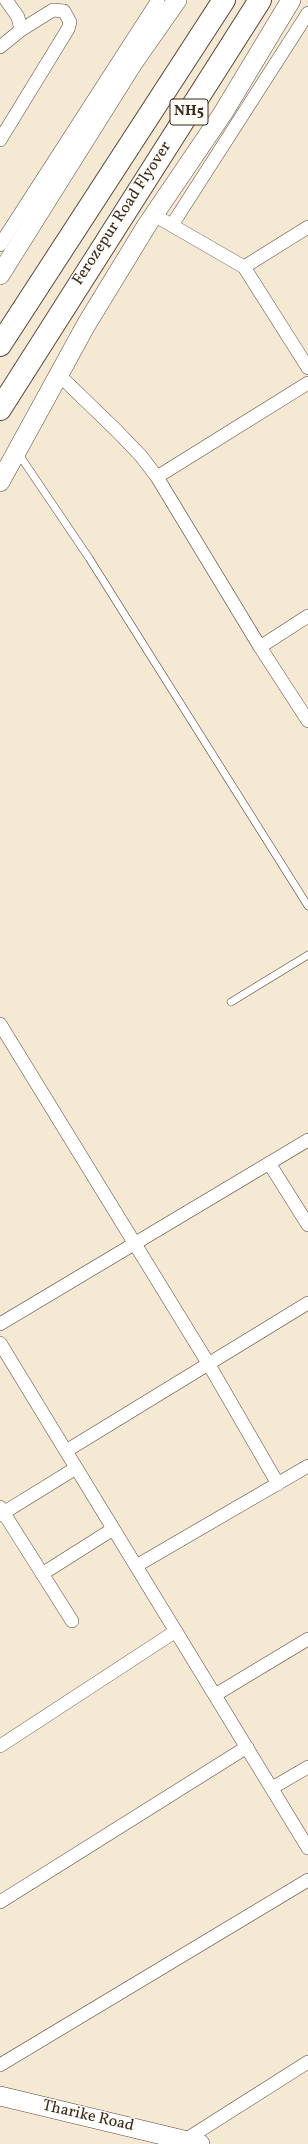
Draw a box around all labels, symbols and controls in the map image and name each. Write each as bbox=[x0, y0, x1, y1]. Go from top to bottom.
road number: NH5 bbox=[170, 99, 208, 125]
street label: Ferozepur Road Flyover bbox=[69, 139, 177, 289]
street label: Tharike Road bbox=[40, 2097, 136, 2137]

